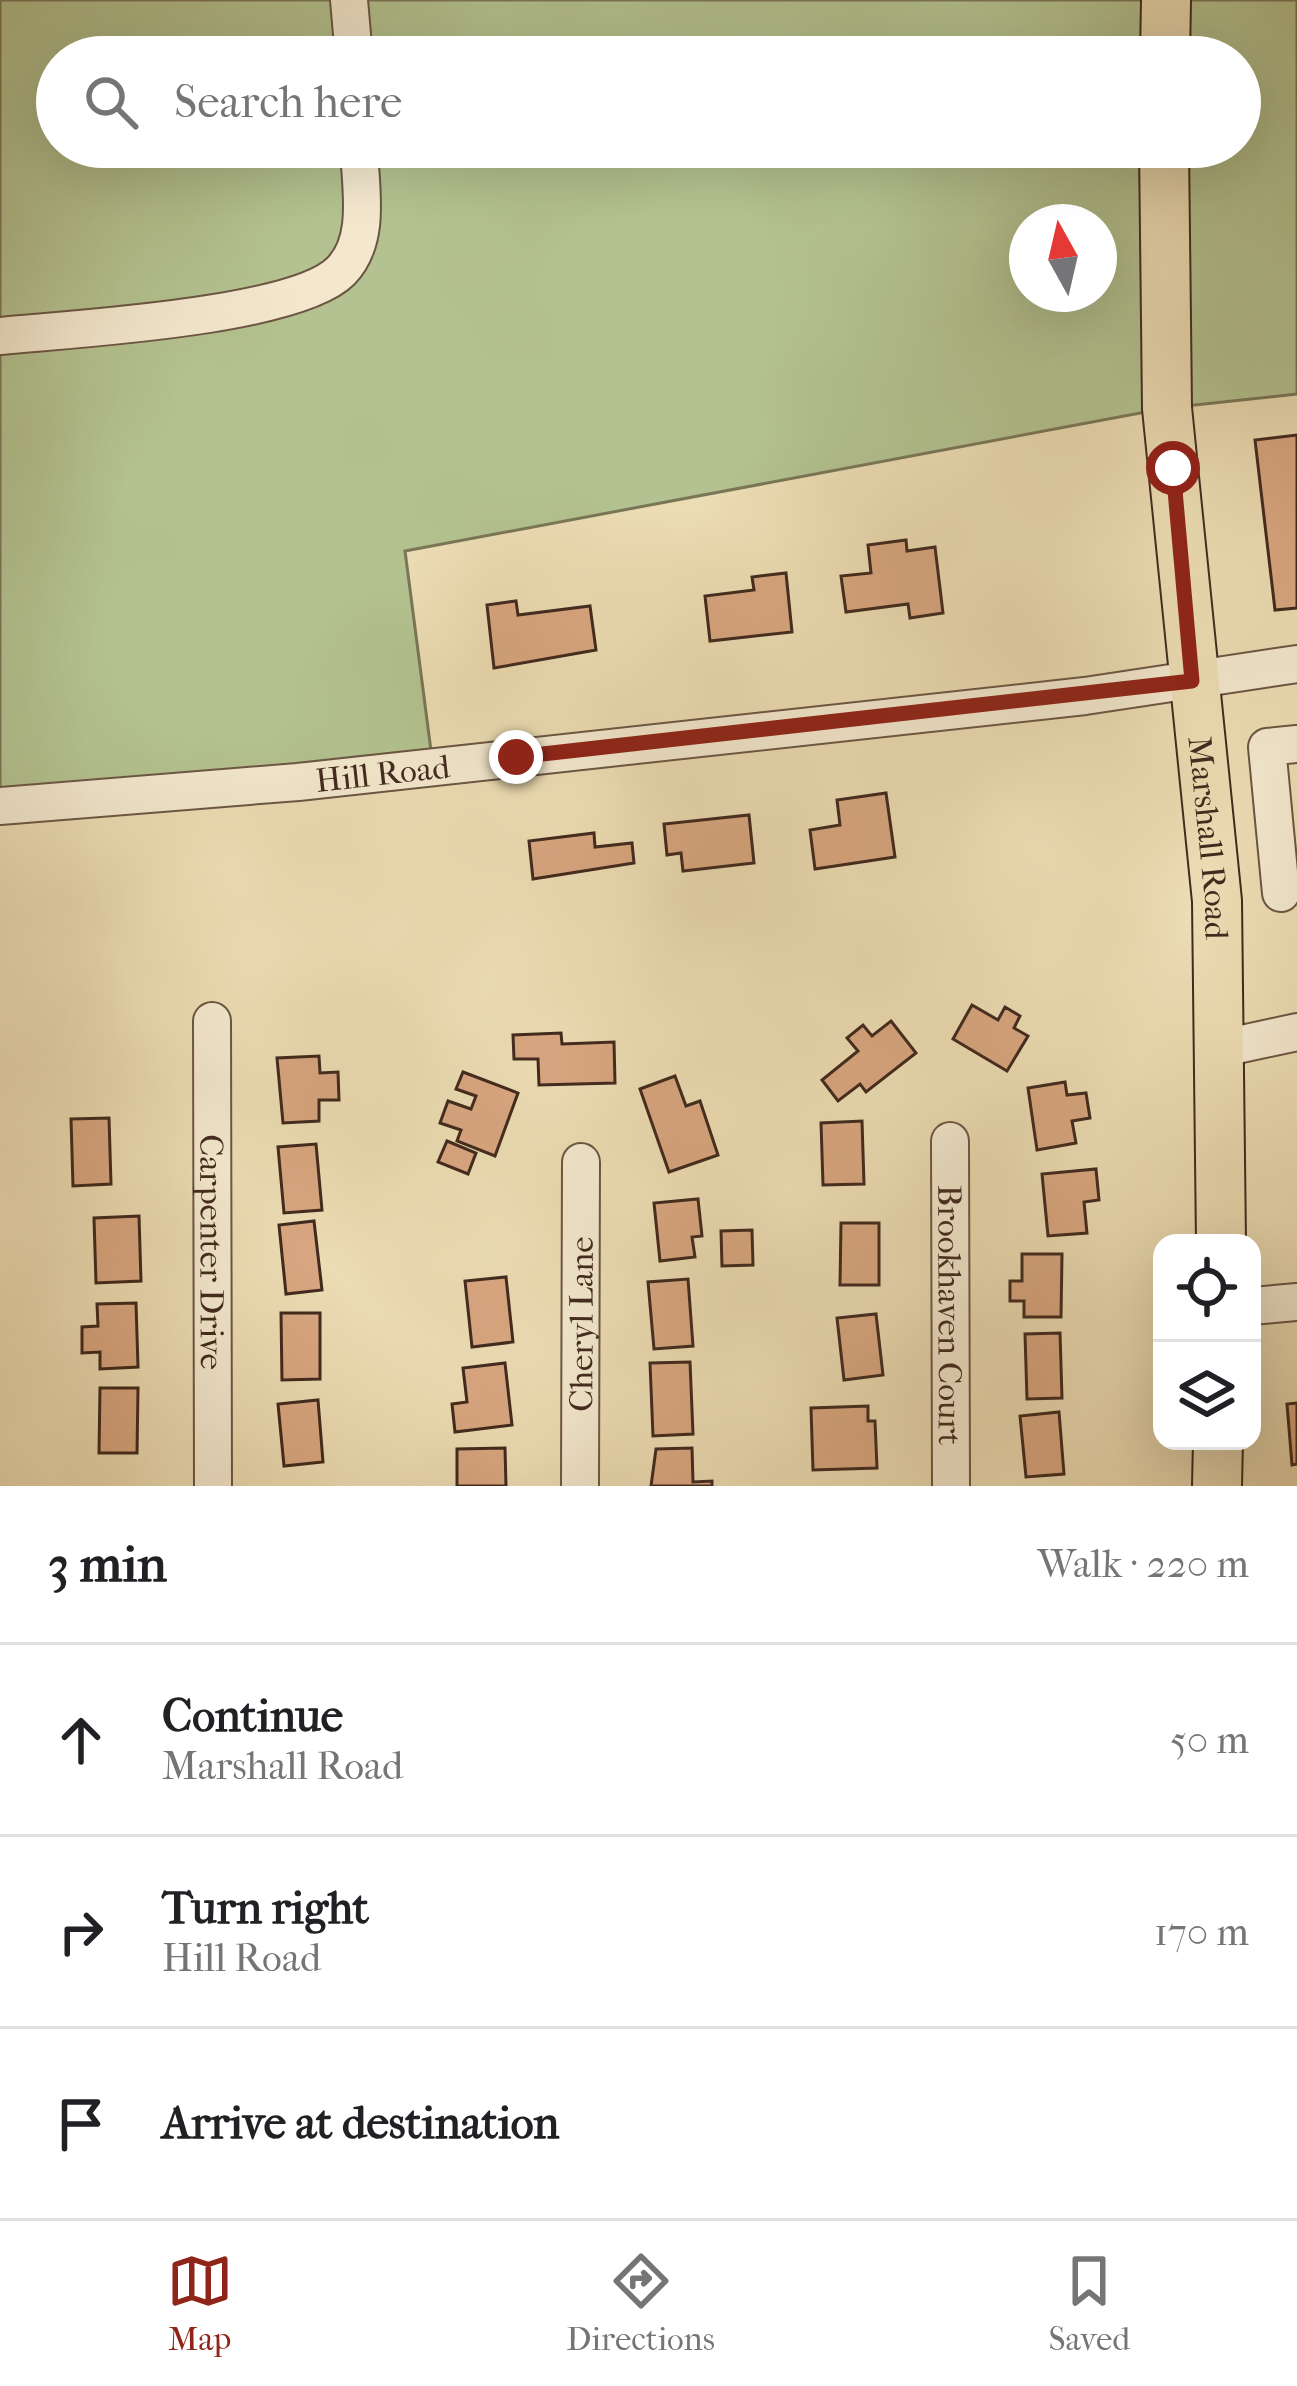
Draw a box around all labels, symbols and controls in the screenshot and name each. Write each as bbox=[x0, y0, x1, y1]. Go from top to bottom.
search box bbox=[36, 36, 1261, 168]
icon: search bbox=[78, 69, 144, 135]
text: Search here bbox=[174, 76, 402, 129]
north arrow bbox=[1009, 204, 1117, 312]
route start bbox=[1146, 441, 1200, 495]
route end bbox=[489, 730, 543, 784]
street label: Marshall Road bbox=[1179, 734, 1235, 941]
street label: Hill Road bbox=[314, 747, 453, 801]
street label: Carpenter Drive bbox=[191, 1134, 231, 1370]
street label: Brookhaven Court bbox=[929, 1185, 969, 1446]
map controls bbox=[1153, 1234, 1261, 1450]
button: locate bbox=[1153, 1234, 1261, 1342]
street label: Cheryl Lane bbox=[562, 1236, 602, 1412]
button: layers bbox=[1153, 1342, 1261, 1450]
text: 3 min bbox=[48, 1534, 167, 1594]
text: Walk · 220 m bbox=[1037, 1541, 1249, 1587]
text: Continue bbox=[162, 1690, 343, 1743]
icon: ahead bbox=[48, 1707, 114, 1773]
text: 50 m bbox=[1170, 1717, 1249, 1763]
text: Marshall Road bbox=[162, 1743, 403, 1789]
text: Turn right bbox=[162, 1882, 369, 1935]
icon: right bbox=[48, 1899, 114, 1965]
text: 170 m bbox=[1154, 1909, 1249, 1955]
text: Hill Road bbox=[162, 1935, 321, 1981]
icon: arrive bbox=[48, 2091, 114, 2157]
text: Arrive at destination bbox=[162, 2097, 559, 2150]
tab: Map bbox=[167, 2248, 233, 2359]
tab: Directions bbox=[566, 2248, 715, 2359]
tab: Saved bbox=[1048, 2248, 1130, 2359]

